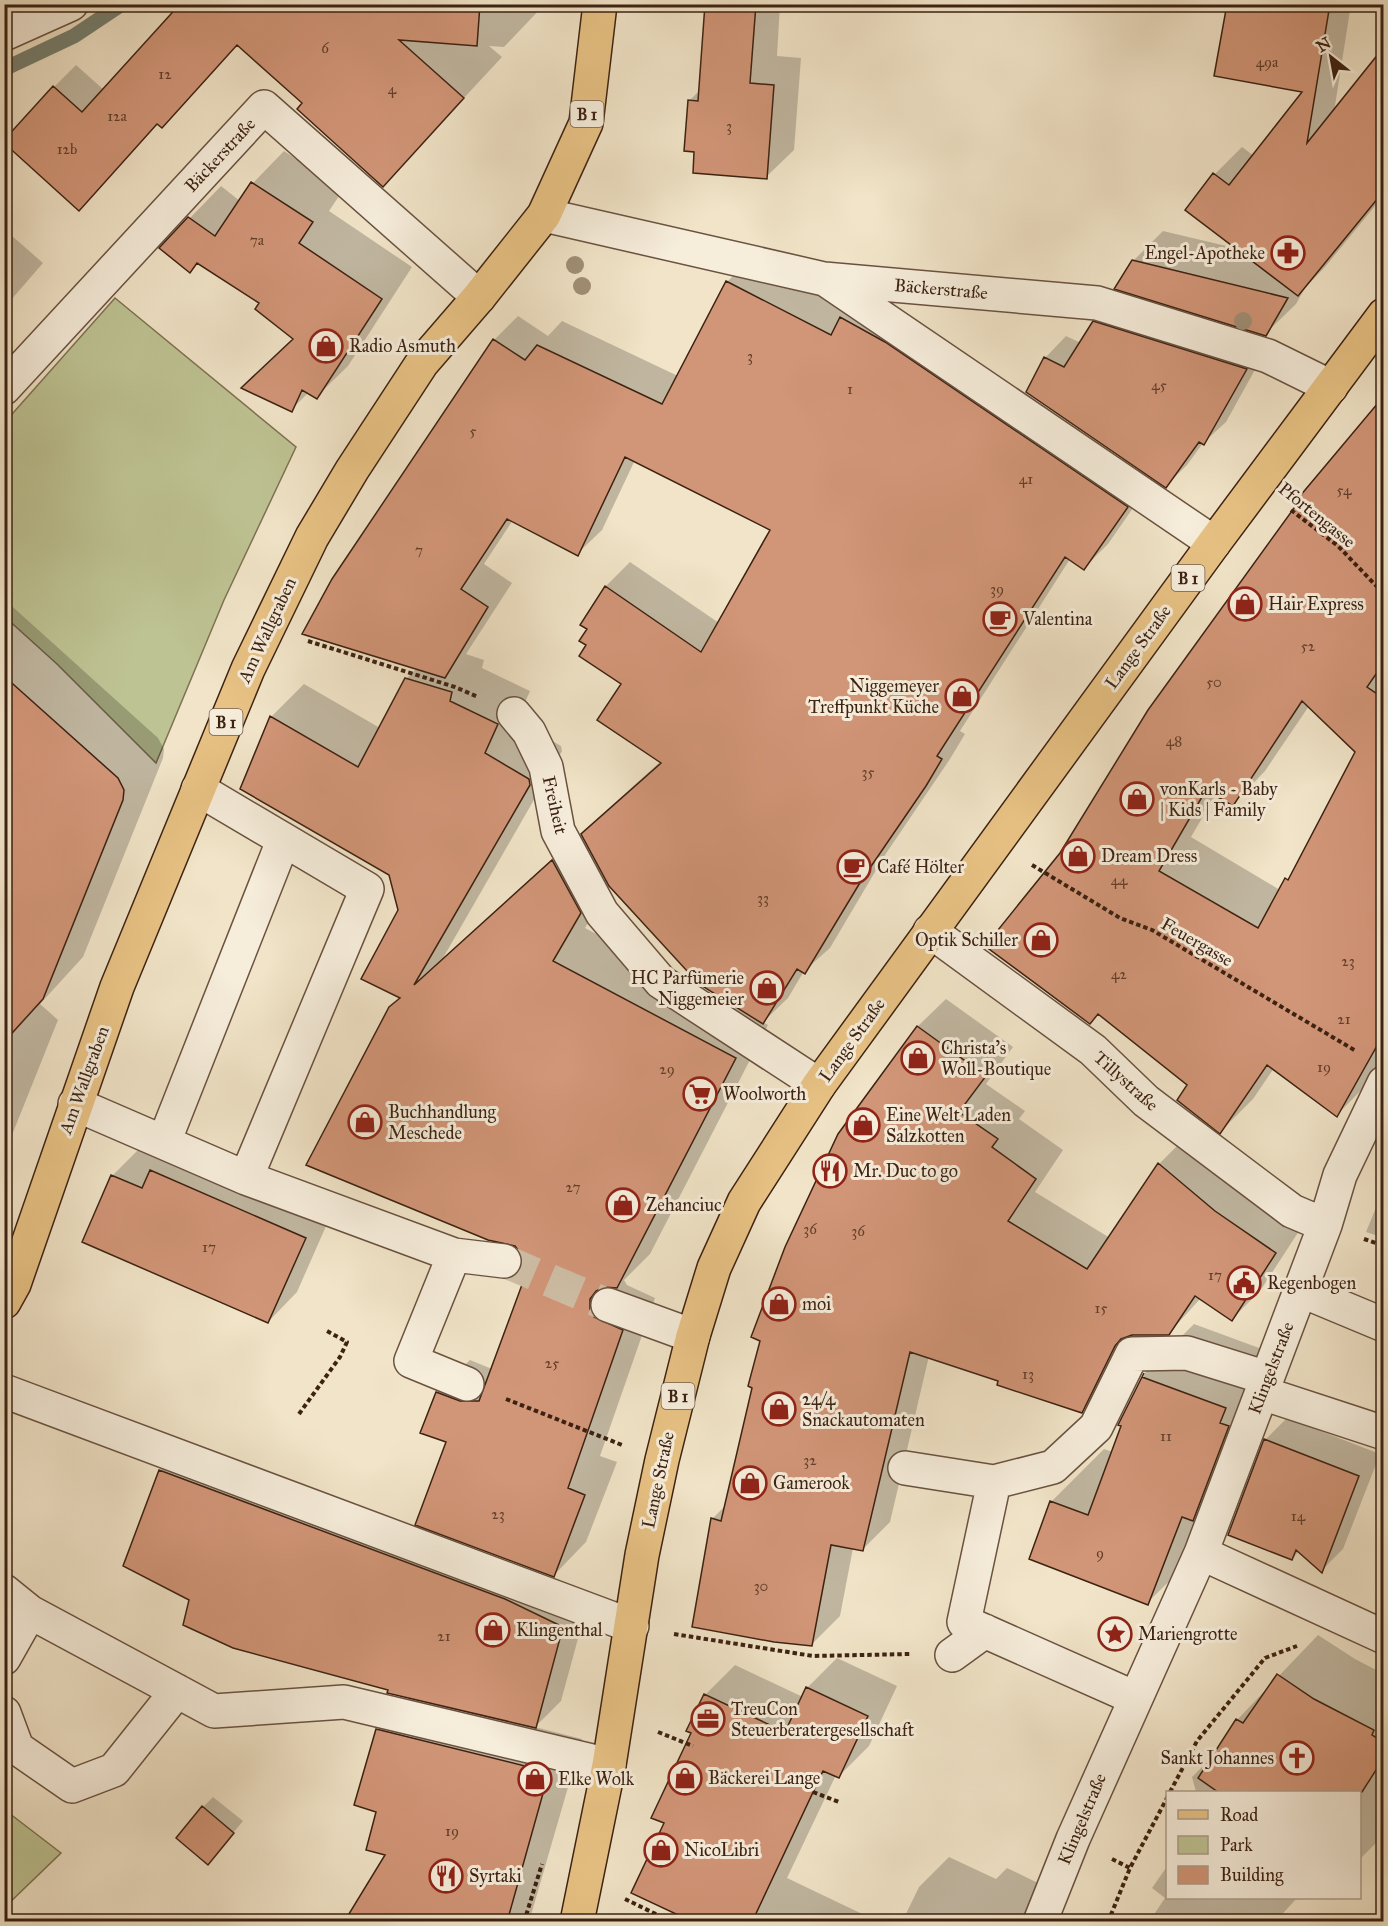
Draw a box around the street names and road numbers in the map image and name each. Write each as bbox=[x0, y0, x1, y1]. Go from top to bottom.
road number: B 1 bbox=[570, 101, 604, 127]
street label: Bäckerstraße bbox=[180, 113, 260, 197]
street label: Bäckerstraße bbox=[893, 274, 989, 304]
street label: Pfortengasse bbox=[1274, 477, 1360, 553]
road number: B 1 bbox=[1172, 565, 1204, 591]
street label: Am Wallgraben bbox=[233, 574, 302, 687]
street label: Lange Straße bbox=[1100, 601, 1177, 694]
road number: B 1 bbox=[210, 709, 242, 735]
street label: Freiheit bbox=[538, 774, 573, 837]
street label: Feuergasse bbox=[1157, 913, 1237, 972]
street label: Lange Straße bbox=[814, 994, 891, 1087]
street label: Am Wallgraben bbox=[54, 1023, 115, 1138]
street label: Tillystraße bbox=[1089, 1046, 1163, 1116]
street label: Klingelstraße bbox=[1243, 1319, 1300, 1418]
road number: B 1 bbox=[662, 1383, 694, 1409]
street label: Lange Straße bbox=[637, 1430, 680, 1531]
street label: Klingelstraße bbox=[1053, 1770, 1112, 1868]

